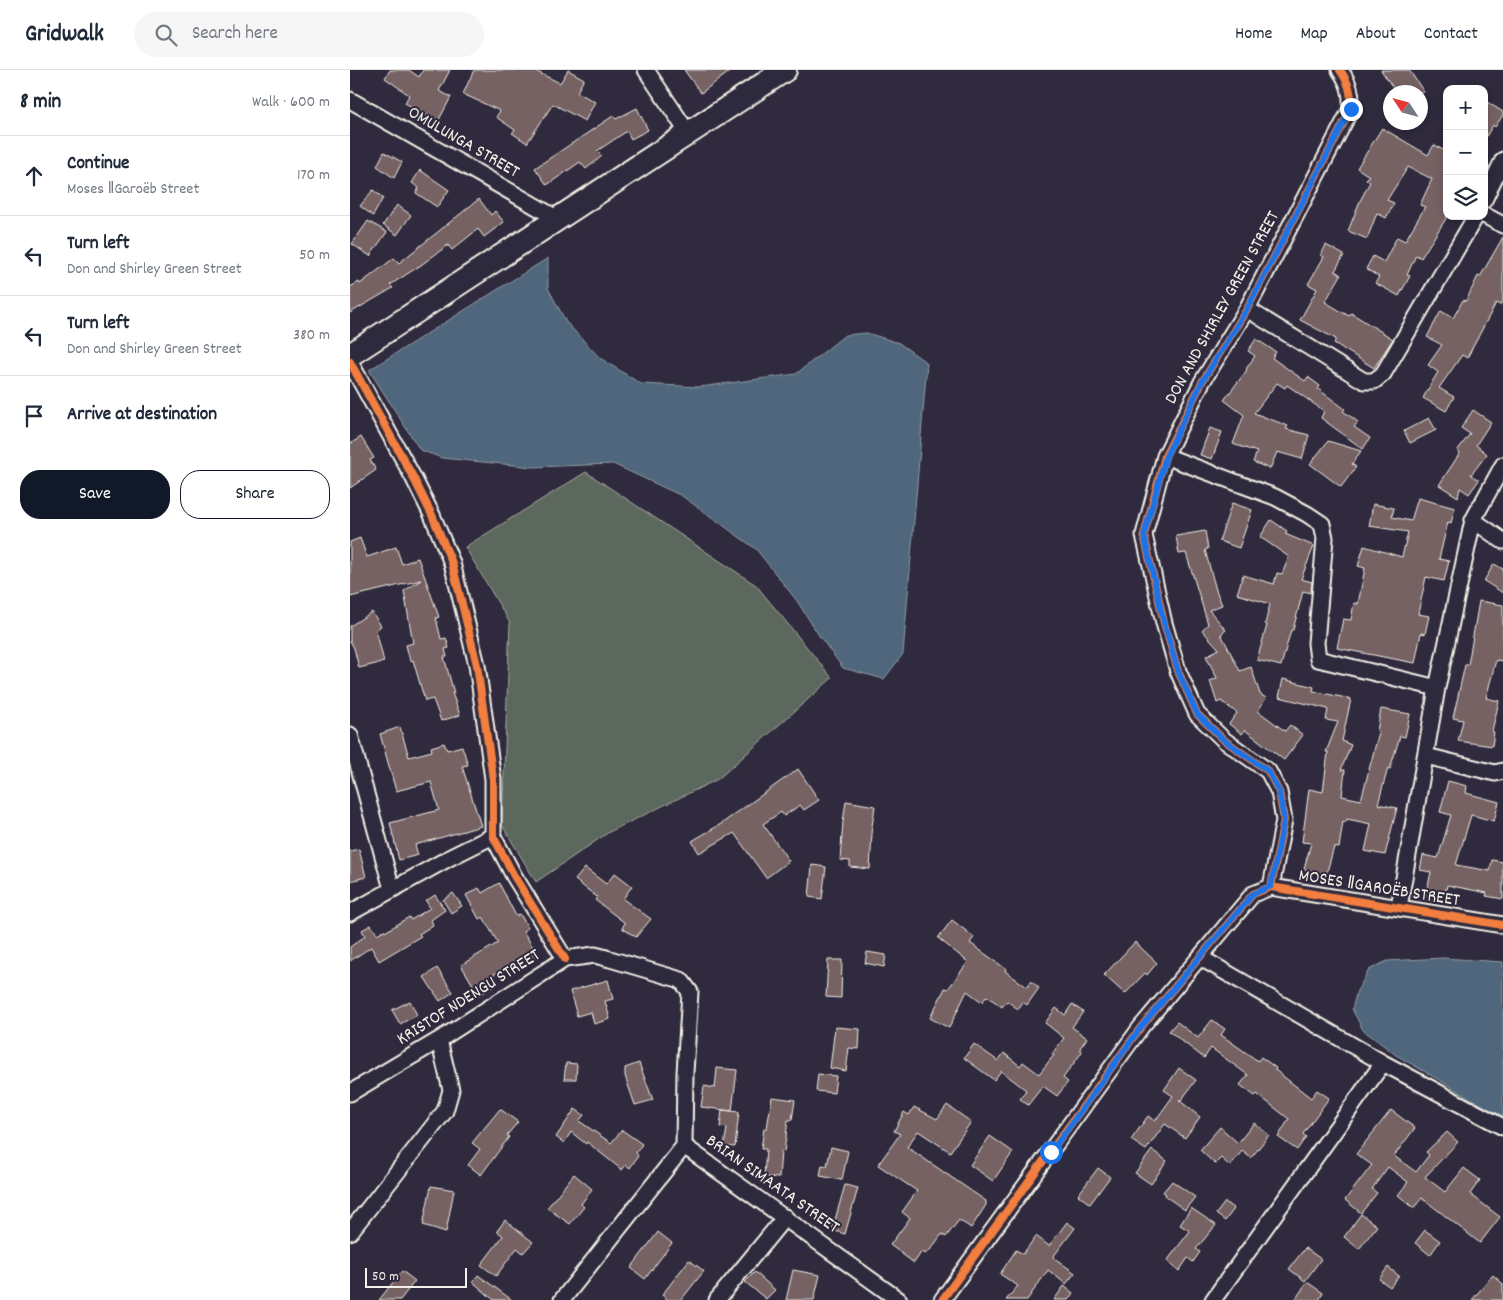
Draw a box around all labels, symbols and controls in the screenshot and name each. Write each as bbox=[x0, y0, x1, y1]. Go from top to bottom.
search box bbox=[134, 12, 484, 57]
text: Gridwalk bbox=[25, 18, 104, 52]
icon: search bbox=[152, 21, 180, 49]
text: Search here bbox=[192, 21, 278, 48]
text: Home bbox=[1235, 22, 1272, 47]
text: Map bbox=[1300, 22, 1328, 47]
text: About bbox=[1356, 22, 1396, 47]
text: Contact bbox=[1424, 22, 1478, 47]
north arrow bbox=[1383, 85, 1428, 130]
map controls bbox=[1443, 85, 1488, 220]
button: + bbox=[1443, 85, 1488, 130]
text: 8 min bbox=[20, 88, 61, 118]
text: Walk · 600 m bbox=[252, 91, 330, 114]
route end bbox=[1340, 98, 1363, 121]
street label: OMULUNGA STREET bbox=[403, 101, 523, 185]
button: − bbox=[1443, 130, 1488, 175]
text: Continue bbox=[67, 151, 129, 178]
icon: ahead bbox=[20, 162, 48, 190]
text: 170 m bbox=[297, 164, 330, 187]
button: layers bbox=[1443, 175, 1488, 220]
text: Moses ǁGaroëb Street bbox=[67, 178, 199, 201]
street label: DON AND SHIRLEY GREEN STREET bbox=[1159, 207, 1287, 409]
text: Turn left bbox=[67, 231, 130, 258]
icon: left bbox=[20, 242, 48, 270]
text: 50 m bbox=[299, 244, 330, 267]
text: Don and Shirley Green Street bbox=[67, 258, 242, 281]
text: Turn left bbox=[67, 311, 130, 338]
icon: left bbox=[20, 322, 48, 350]
text: 380 m bbox=[293, 324, 330, 347]
text: Don and Shirley Green Street bbox=[67, 338, 242, 361]
icon: arrive bbox=[20, 402, 48, 430]
text: Arrive at destination bbox=[67, 402, 217, 429]
button: Save bbox=[20, 470, 170, 519]
button: Share bbox=[180, 470, 330, 519]
street label: MOSES ǁGAROËB STREET bbox=[1297, 864, 1461, 914]
street label: KRISTOF NDENGU STREET bbox=[392, 944, 546, 1052]
street label: BRIAN SIMAATA STREET bbox=[700, 1129, 844, 1241]
route start bbox=[1040, 1141, 1063, 1164]
scale bar bbox=[365, 1265, 468, 1288]
text: 50 m bbox=[372, 1267, 399, 1287]

